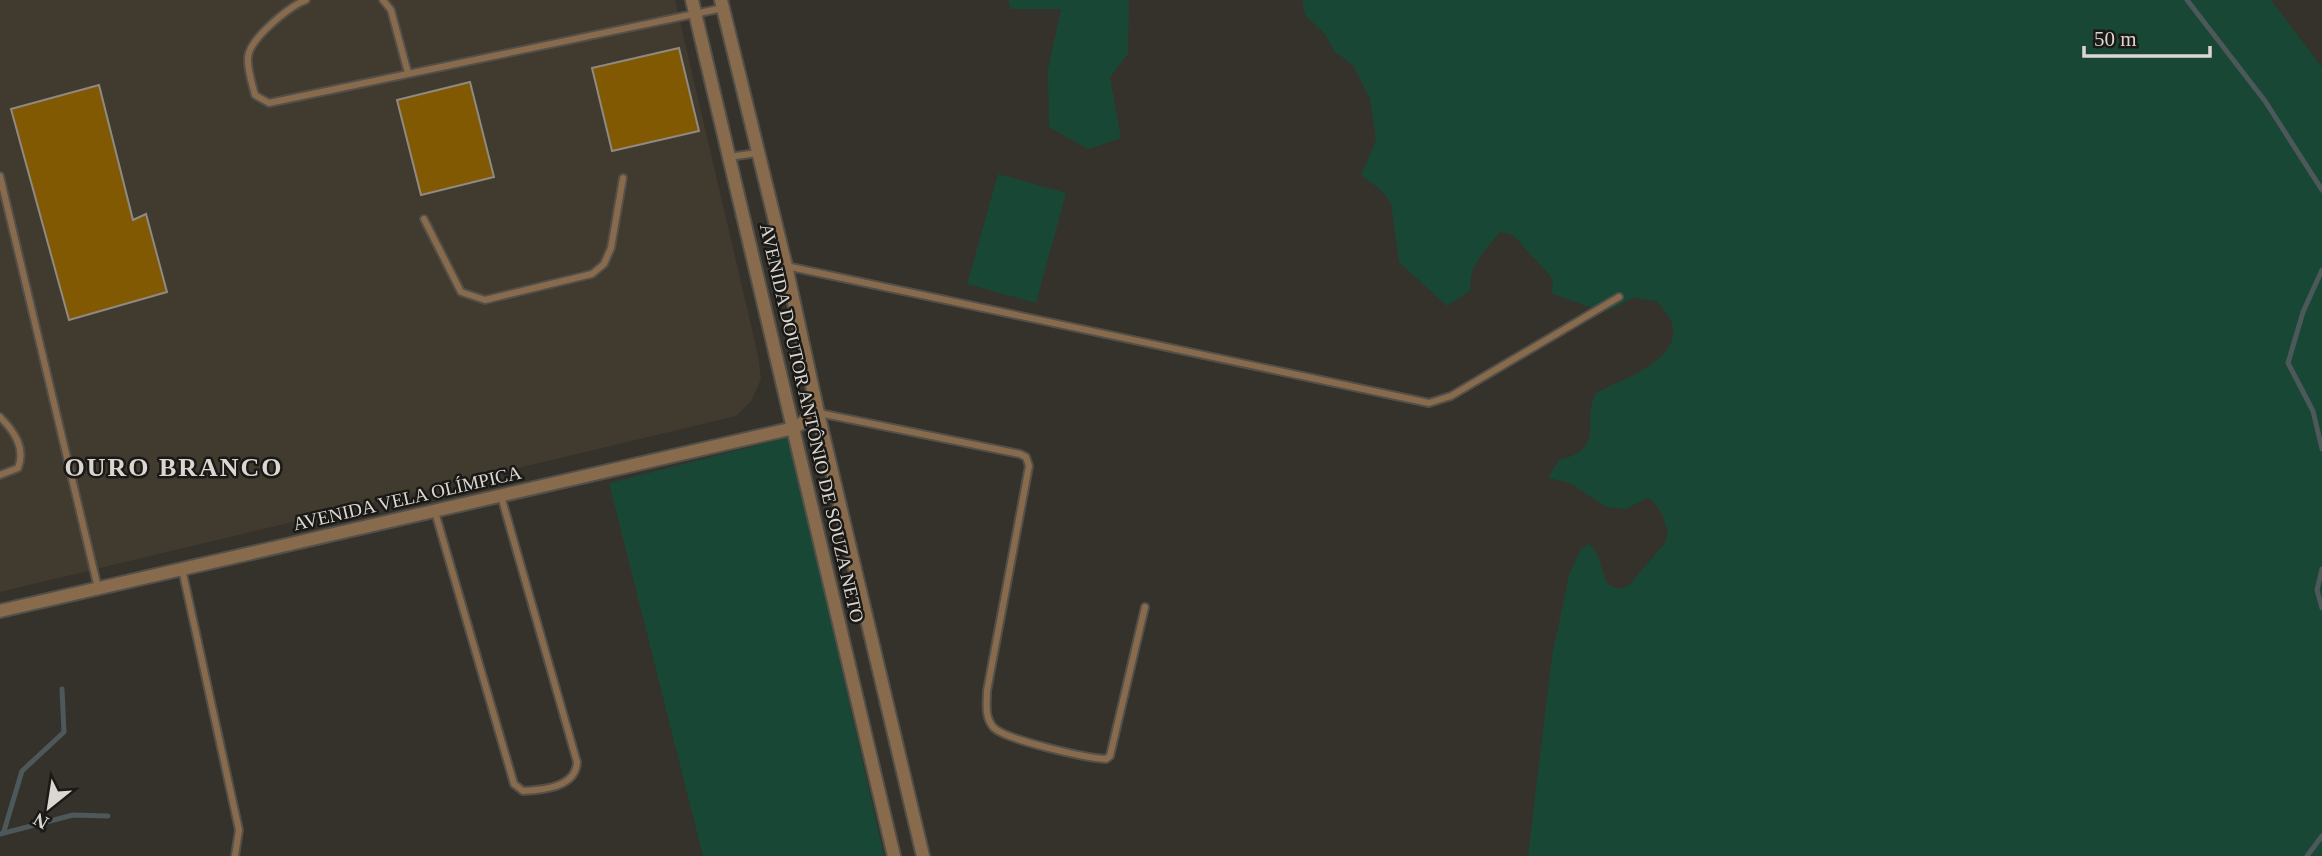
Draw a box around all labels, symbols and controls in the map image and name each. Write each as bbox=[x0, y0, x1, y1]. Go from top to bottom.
scale bar bbox=[2084, 14, 2210, 58]
text: 50 m bbox=[2094, 27, 2137, 51]
street label: AVENIDA DOUTOR ANTÔNIO DE SOUZA NETO bbox=[756, 221, 868, 625]
district label: OURO BRANCO bbox=[64, 453, 284, 482]
street label: AVENIDA VELA OLÍMPICA bbox=[291, 461, 523, 535]
north arrow bbox=[14, 772, 84, 842]
text: N bbox=[29, 809, 52, 834]

